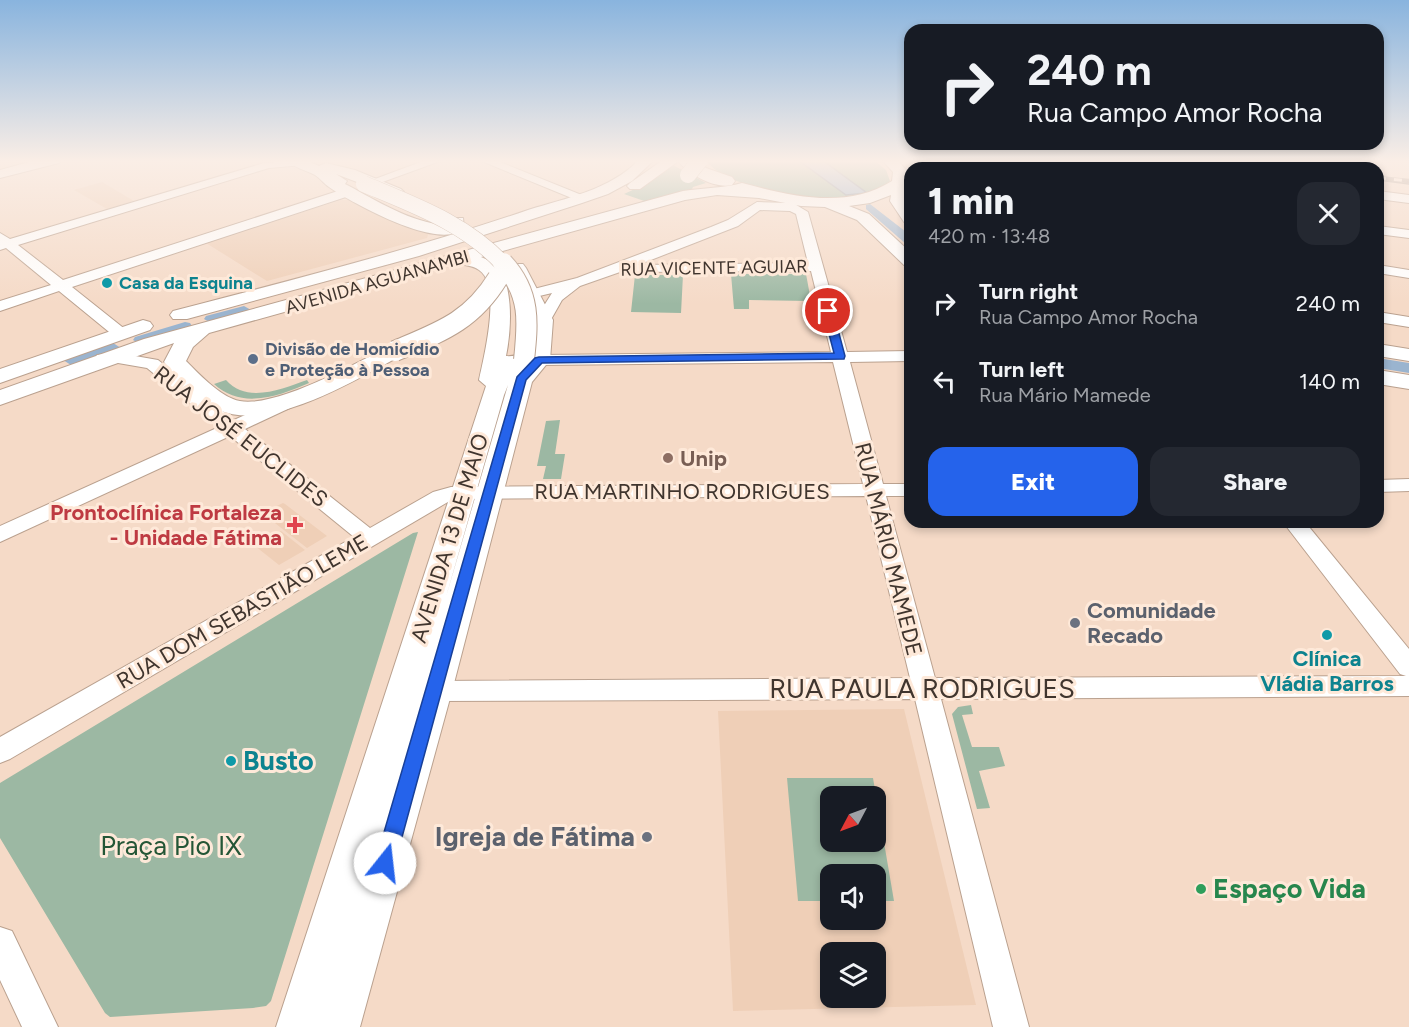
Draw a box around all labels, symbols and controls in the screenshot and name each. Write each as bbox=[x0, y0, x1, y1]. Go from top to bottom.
text: 240 m bbox=[1027, 45, 1152, 96]
icon: right bbox=[928, 48, 1006, 126]
text: Rua Campo Amor Rocha bbox=[1027, 96, 1323, 129]
text: 1 min bbox=[928, 180, 1014, 223]
button: close bbox=[1297, 182, 1360, 245]
text: 420 m · 13:48 bbox=[928, 224, 1050, 248]
street label: AVENIDA AGUANAMBI bbox=[283, 245, 471, 319]
street label: RUA VICENTE AGUIAR bbox=[620, 255, 808, 281]
place label: Casa da Esquina bbox=[119, 272, 253, 294]
marker: Casa da Esquina bbox=[100, 276, 114, 290]
text: Turn right bbox=[979, 278, 1078, 305]
pin bbox=[802, 285, 853, 336]
icon: right bbox=[928, 287, 961, 320]
text: 240 m bbox=[1296, 290, 1360, 317]
icon: arrive bbox=[811, 294, 844, 327]
text: Rua Campo Amor Rocha bbox=[979, 305, 1198, 329]
place label: Divisão de Homicídio e Proteção à Pessoa bbox=[265, 338, 439, 381]
marker: Divisão de Homicídio e Proteção à Pessoa bbox=[246, 352, 260, 366]
text: Turn left bbox=[979, 356, 1065, 383]
street label: RUA JOSÉ EUCLIDES bbox=[148, 360, 333, 513]
icon: left bbox=[928, 365, 961, 398]
text: 140 m bbox=[1299, 368, 1360, 395]
text: Rua Mário Mamede bbox=[979, 383, 1151, 407]
street label: AVENIDA 13 DE MAIO bbox=[405, 430, 494, 646]
street label: RUA MÁRIO MAMEDE bbox=[849, 440, 928, 658]
place label: Unip bbox=[680, 445, 727, 472]
button: Exit bbox=[928, 447, 1138, 516]
button: Share bbox=[1150, 447, 1360, 516]
marker: Unip bbox=[661, 451, 675, 465]
street label: RUA MARTINHO RODRIGUES bbox=[534, 478, 830, 505]
place label: Prontoclínica Fortaleza - Unidade Fátima bbox=[50, 499, 282, 551]
marker: Prontoclínica Fortaleza - Unidade Fátima bbox=[286, 516, 304, 534]
street label: RUA DOM SEBASTIÃO LEME bbox=[112, 528, 373, 695]
place label: Comunidade Recado bbox=[1087, 597, 1216, 649]
marker: Comunidade Recado bbox=[1068, 616, 1082, 630]
marker: Clínica Vládia Barros bbox=[1320, 628, 1334, 642]
place label: Clínica Vládia Barros bbox=[1260, 645, 1394, 697]
street label: RUA PAULA RODRIGUES bbox=[769, 672, 1075, 705]
place label: Busto bbox=[243, 744, 314, 777]
marker: Busto bbox=[224, 754, 238, 768]
north arrow bbox=[820, 786, 886, 852]
map controls bbox=[820, 786, 886, 1008]
place label: Igreja de Fátima bbox=[435, 820, 635, 853]
park label: Praça Pio IX bbox=[100, 829, 242, 862]
marker: Igreja de Fátima bbox=[640, 830, 654, 844]
position arrow bbox=[353, 831, 417, 895]
button: sound bbox=[820, 864, 886, 930]
place label: Espaço Vida bbox=[1213, 872, 1366, 905]
marker: Espaço Vida bbox=[1194, 882, 1208, 896]
button: layers bbox=[820, 942, 886, 1008]

